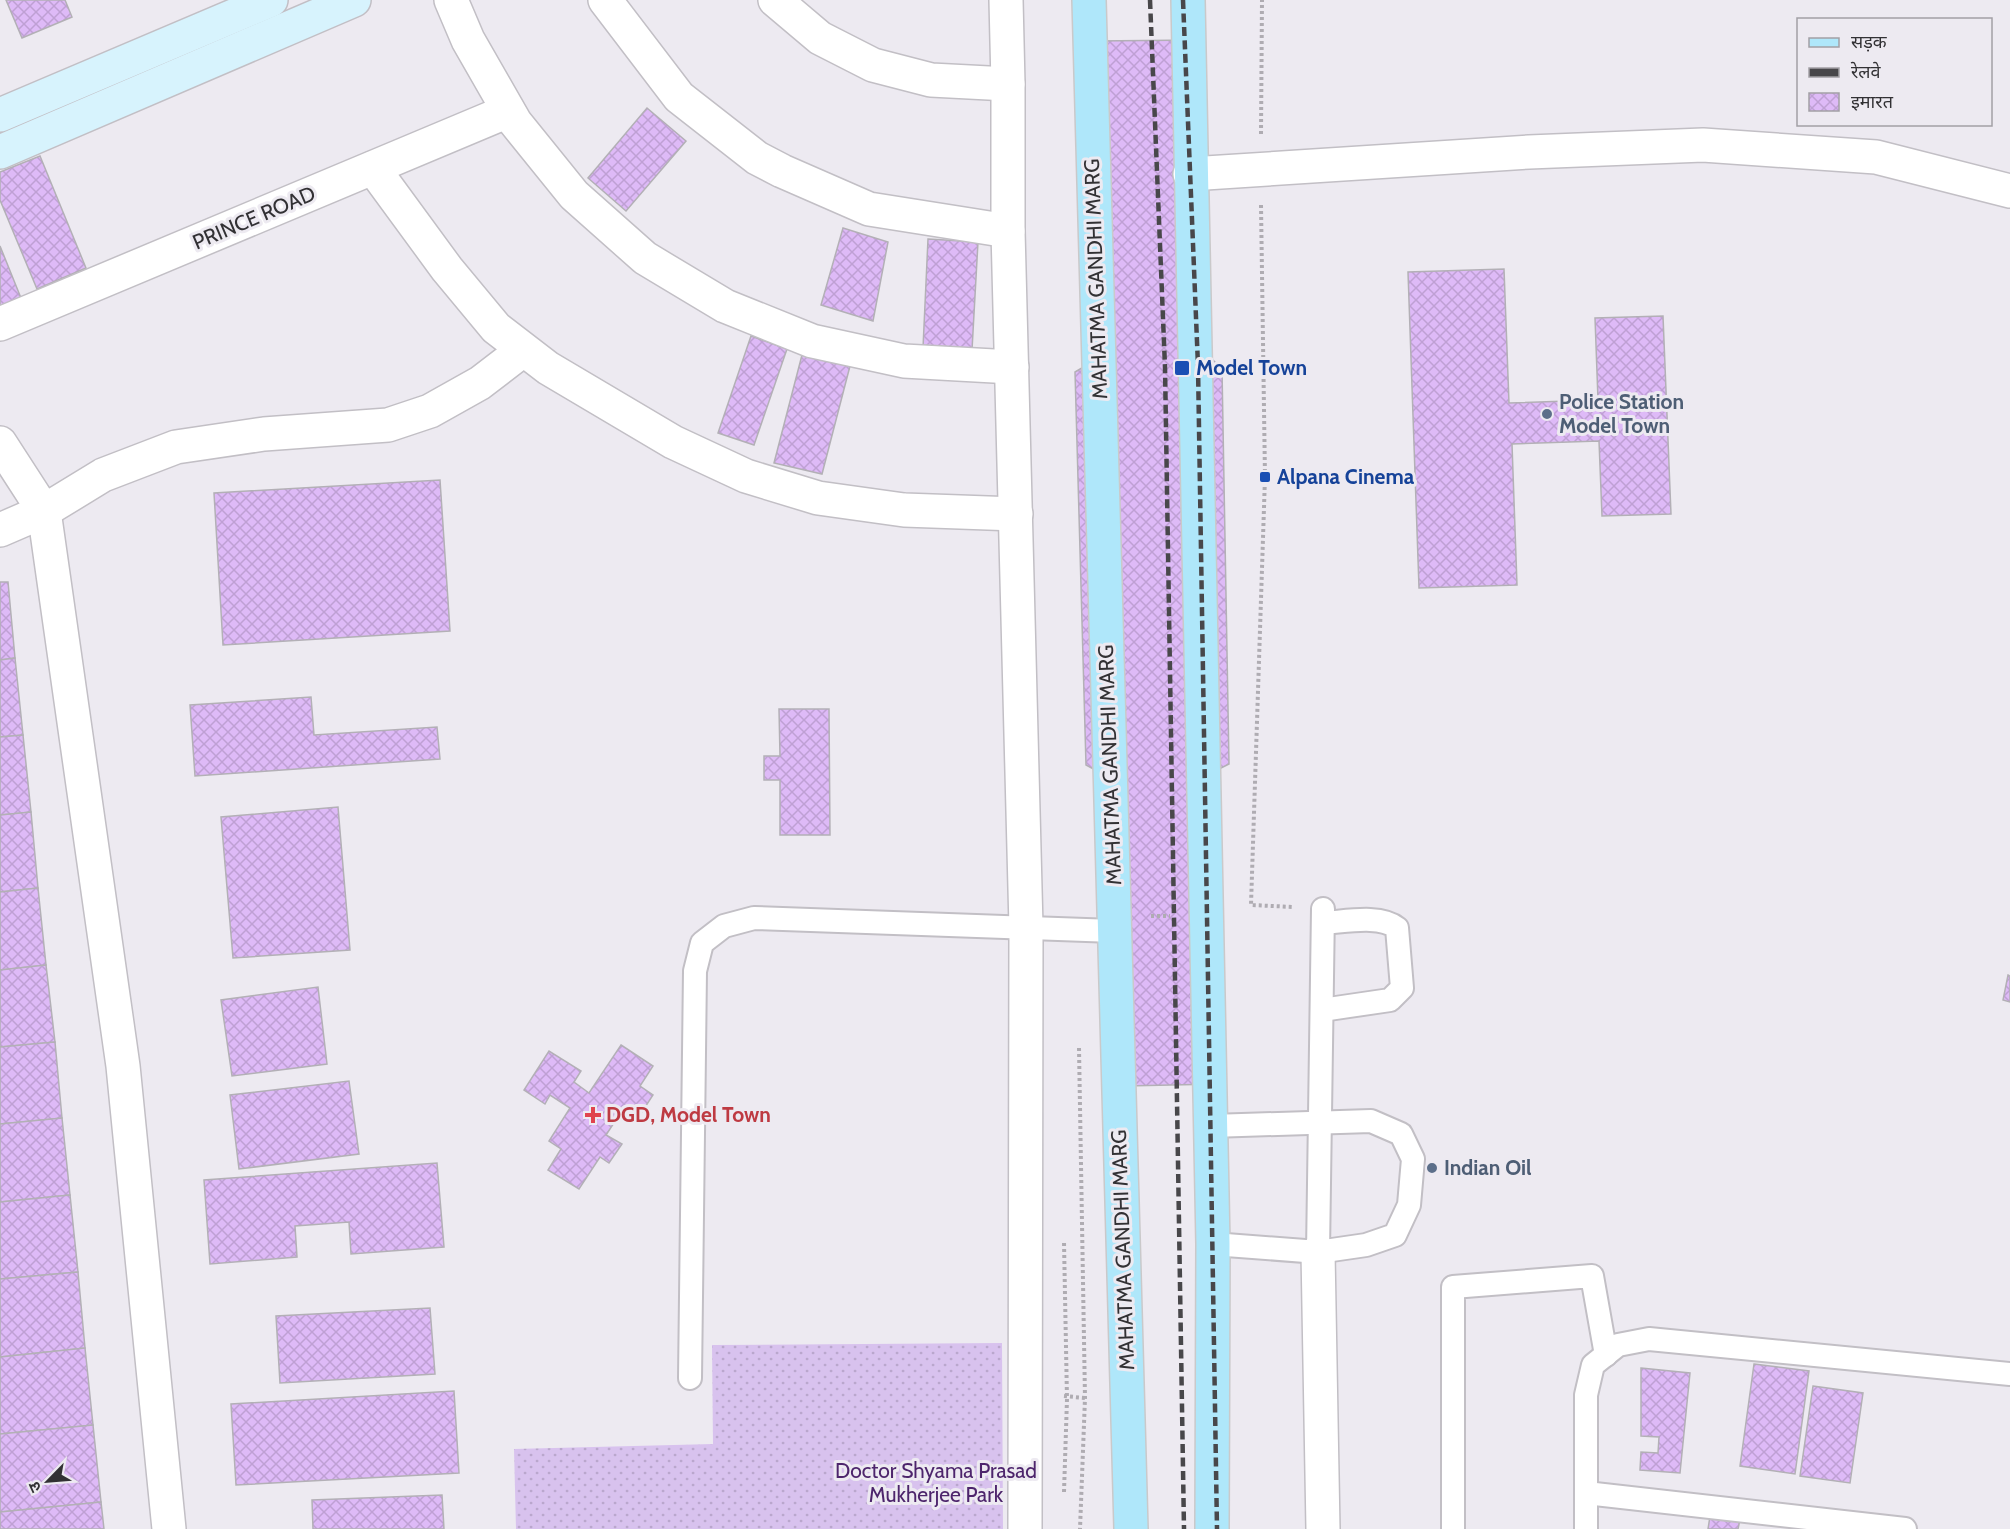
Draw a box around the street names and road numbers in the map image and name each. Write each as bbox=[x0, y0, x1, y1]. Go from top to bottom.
street label: MAHATMA GANDHI MARG bbox=[1079, 158, 1112, 400]
street label: PRINCE ROAD bbox=[189, 180, 319, 255]
street label: MAHATMA GANDHI MARG bbox=[1093, 644, 1126, 886]
street label: MAHATMA GANDHI MARG bbox=[1106, 1129, 1139, 1371]

